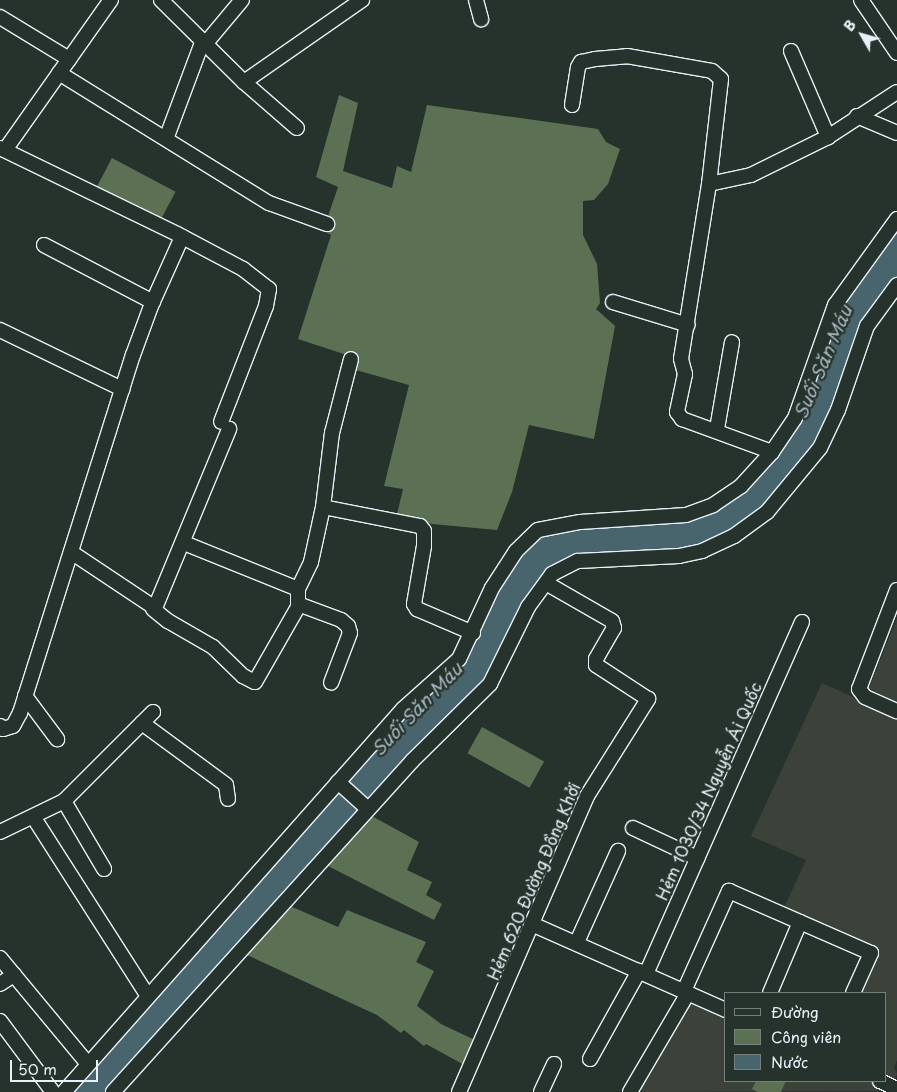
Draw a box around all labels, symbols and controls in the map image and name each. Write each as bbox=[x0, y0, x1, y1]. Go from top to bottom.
north arrow bbox=[837, 10, 887, 60]
text: B bbox=[839, 15, 861, 36]
water label: Suối Săn Máu bbox=[790, 302, 856, 422]
water label: Suối Săn Máu bbox=[367, 658, 467, 760]
street label: Hẻm 1030/34 Nguyễn Ái Quốc bbox=[651, 678, 765, 904]
street label: Hẻm 620 Đường Đồng Khởi bbox=[483, 779, 583, 983]
legend bbox=[724, 992, 887, 1082]
text: Đường bbox=[771, 1000, 819, 1023]
text: Công viên bbox=[771, 1025, 841, 1048]
scale bar bbox=[12, 1050, 100, 1082]
text: Nước bbox=[771, 1050, 808, 1073]
text: 50 m bbox=[18, 1057, 57, 1080]

